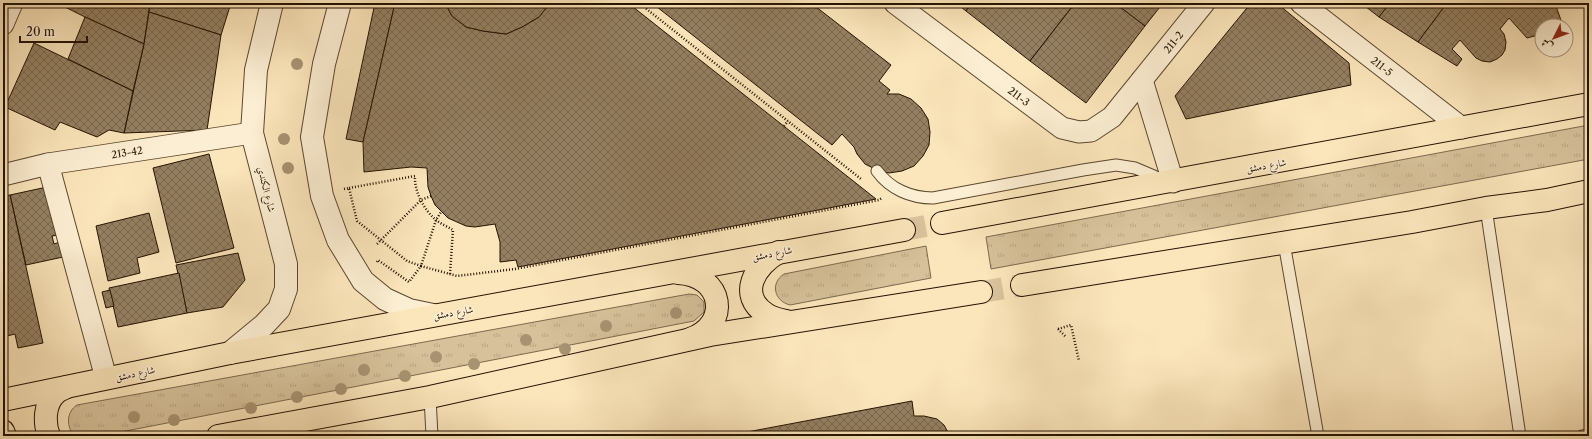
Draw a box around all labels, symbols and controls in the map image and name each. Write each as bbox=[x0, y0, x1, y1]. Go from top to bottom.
scale bar bbox=[20, 18, 87, 44]
north arrow bbox=[1534, 18, 1574, 58]
text: 20 m bbox=[26, 24, 55, 39]
street label: 211-2 bbox=[1161, 29, 1186, 56]
text: ش bbox=[1538, 36, 1555, 53]
street label: 211-5 bbox=[1368, 54, 1395, 79]
street label: 211-3 bbox=[1005, 84, 1032, 109]
street label: 213-42 bbox=[110, 144, 144, 161]
street label: شارع دمشق bbox=[1245, 156, 1288, 178]
street label: شارع الكندي bbox=[252, 165, 279, 214]
street label: شارع دمشق bbox=[751, 243, 794, 267]
street label: شارع دمشق bbox=[432, 303, 475, 325]
street label: شارع دمشق bbox=[114, 363, 157, 387]

